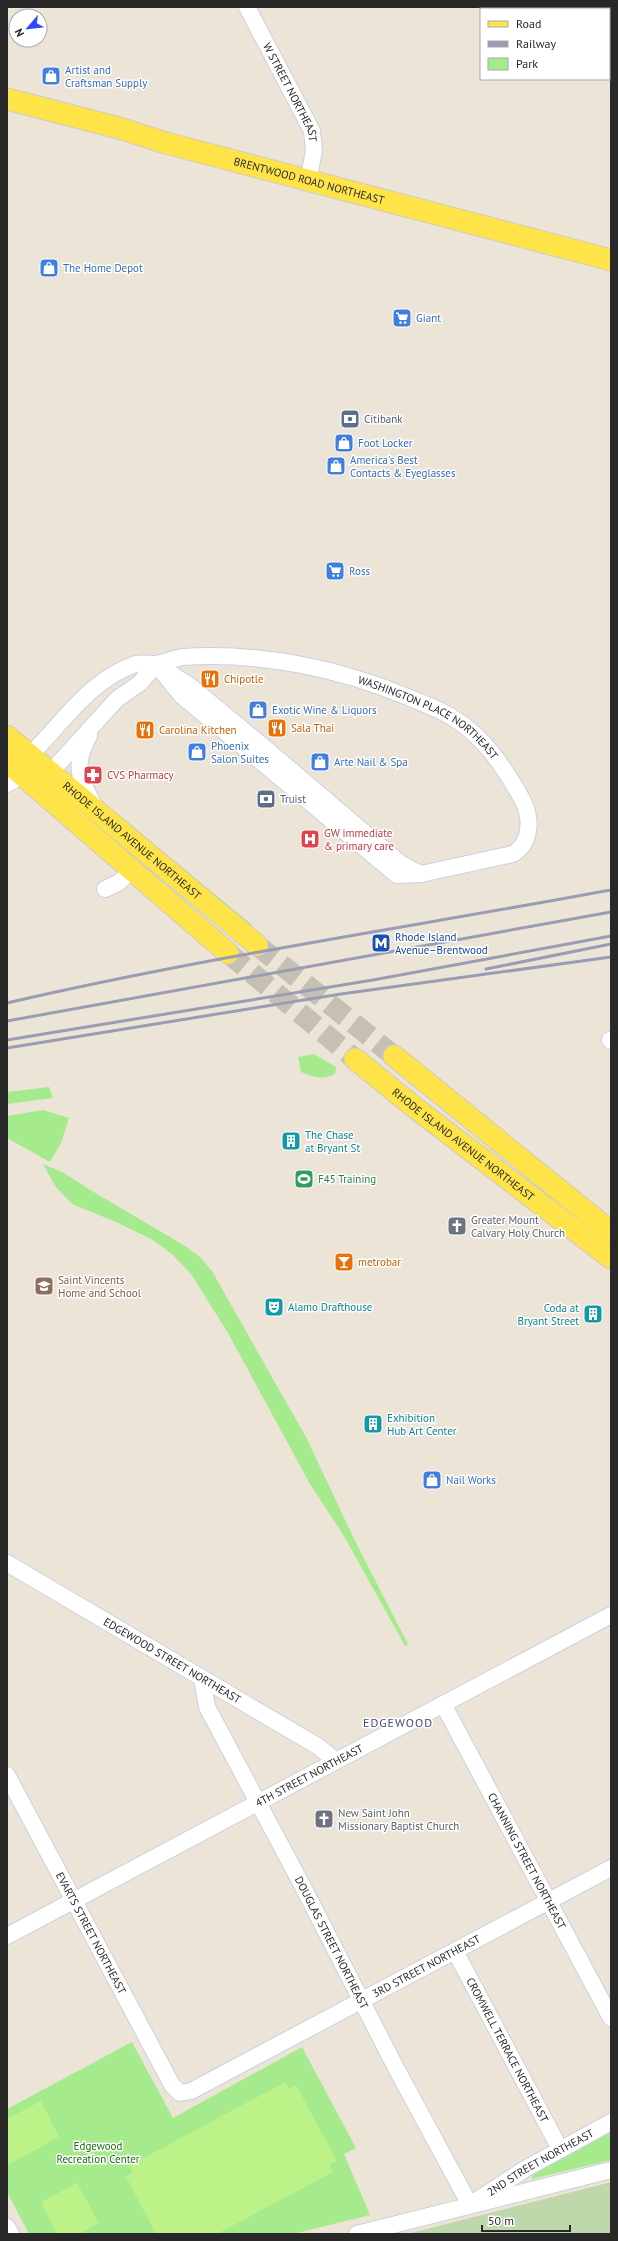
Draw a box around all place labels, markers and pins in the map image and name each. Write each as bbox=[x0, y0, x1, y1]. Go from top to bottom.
place label: Artist and Craftsman Supply bbox=[65, 63, 148, 90]
shop icon: Artist and Craftsman Supply bbox=[40, 65, 62, 87]
shop icon: The Home Depot bbox=[38, 257, 60, 279]
place label: The Home Depot bbox=[63, 261, 143, 275]
supermarket icon: Giant bbox=[391, 307, 413, 329]
place label: Giant bbox=[416, 311, 441, 325]
bank icon: Citibank bbox=[339, 408, 361, 430]
place label: Citibank bbox=[364, 412, 403, 426]
shop icon: Foot Locker bbox=[333, 432, 355, 454]
place label: Foot Locker bbox=[358, 436, 413, 450]
place label: America's Best Contacts & Eyeglasses bbox=[350, 453, 456, 480]
shop icon: America's Best Contacts & Eyeglasses bbox=[325, 455, 347, 477]
supermarket icon: Ross bbox=[324, 560, 346, 582]
place label: Ross bbox=[349, 564, 371, 578]
restaurant icon: Chipotle bbox=[199, 668, 221, 690]
place label: Chipotle bbox=[224, 672, 264, 686]
shop icon: Exotic Wine & Liquors bbox=[247, 699, 269, 721]
place label: Exotic Wine & Liquors bbox=[272, 703, 377, 717]
restaurant icon: Sala Thai bbox=[266, 717, 288, 739]
restaurant icon: Carolina Kitchen bbox=[134, 719, 156, 741]
place label: Sala Thai bbox=[291, 721, 334, 735]
place label: Carolina Kitchen bbox=[159, 723, 237, 737]
place label: Phoenix Salon Suites bbox=[211, 739, 269, 766]
shop icon: Phoenix Salon Suites bbox=[186, 741, 208, 763]
shop icon: Arte Nail & Spa bbox=[309, 751, 331, 773]
place label: Arte Nail & Spa bbox=[334, 755, 408, 769]
pharmacy icon: CVS Pharmacy bbox=[82, 764, 104, 786]
place label: CVS Pharmacy bbox=[107, 768, 175, 782]
bank icon: Truist bbox=[255, 788, 277, 810]
place label: Truist bbox=[280, 792, 306, 806]
place label: GW immediate & primary care bbox=[324, 826, 394, 853]
hospital icon: GW immediate & primary care bbox=[299, 828, 321, 850]
place label: Rhode Island Avenue–Brentwood bbox=[395, 930, 488, 957]
metro station icon: Rhode Island Avenue–Brentwood bbox=[370, 932, 392, 954]
place label: The Chase at Bryant St bbox=[305, 1128, 360, 1155]
building icon: The Chase at Bryant St bbox=[280, 1130, 302, 1152]
sports icon: F45 Training bbox=[293, 1168, 315, 1190]
place label: F45 Training bbox=[318, 1172, 376, 1186]
place label: Greater Mount Calvary Holy Church bbox=[471, 1213, 565, 1240]
church icon: Greater Mount Calvary Holy Church bbox=[446, 1215, 468, 1237]
bar icon: metrobar bbox=[333, 1251, 355, 1273]
place label: metrobar bbox=[358, 1255, 401, 1269]
place label: Saint Vincents Home and School bbox=[58, 1273, 142, 1300]
school or university icon: Saint Vincents Home and School bbox=[33, 1275, 55, 1297]
theatre icon: Alamo Drafthouse bbox=[263, 1296, 285, 1318]
place label: Alamo Drafthouse bbox=[288, 1300, 373, 1314]
place label: Coda at Bryant Street bbox=[517, 1301, 579, 1328]
building icon: Coda at Bryant Street bbox=[582, 1303, 604, 1325]
place label: Exhibition Hub Art Center bbox=[387, 1411, 457, 1438]
building icon: Exhibition Hub Art Center bbox=[362, 1413, 384, 1435]
shop icon: Nail Works bbox=[421, 1469, 443, 1491]
place label: Nail Works bbox=[446, 1473, 496, 1487]
place label: New Saint John Missionary Baptist Church bbox=[338, 1806, 459, 1833]
church icon: New Saint John Missionary Baptist Church bbox=[313, 1808, 335, 1830]

